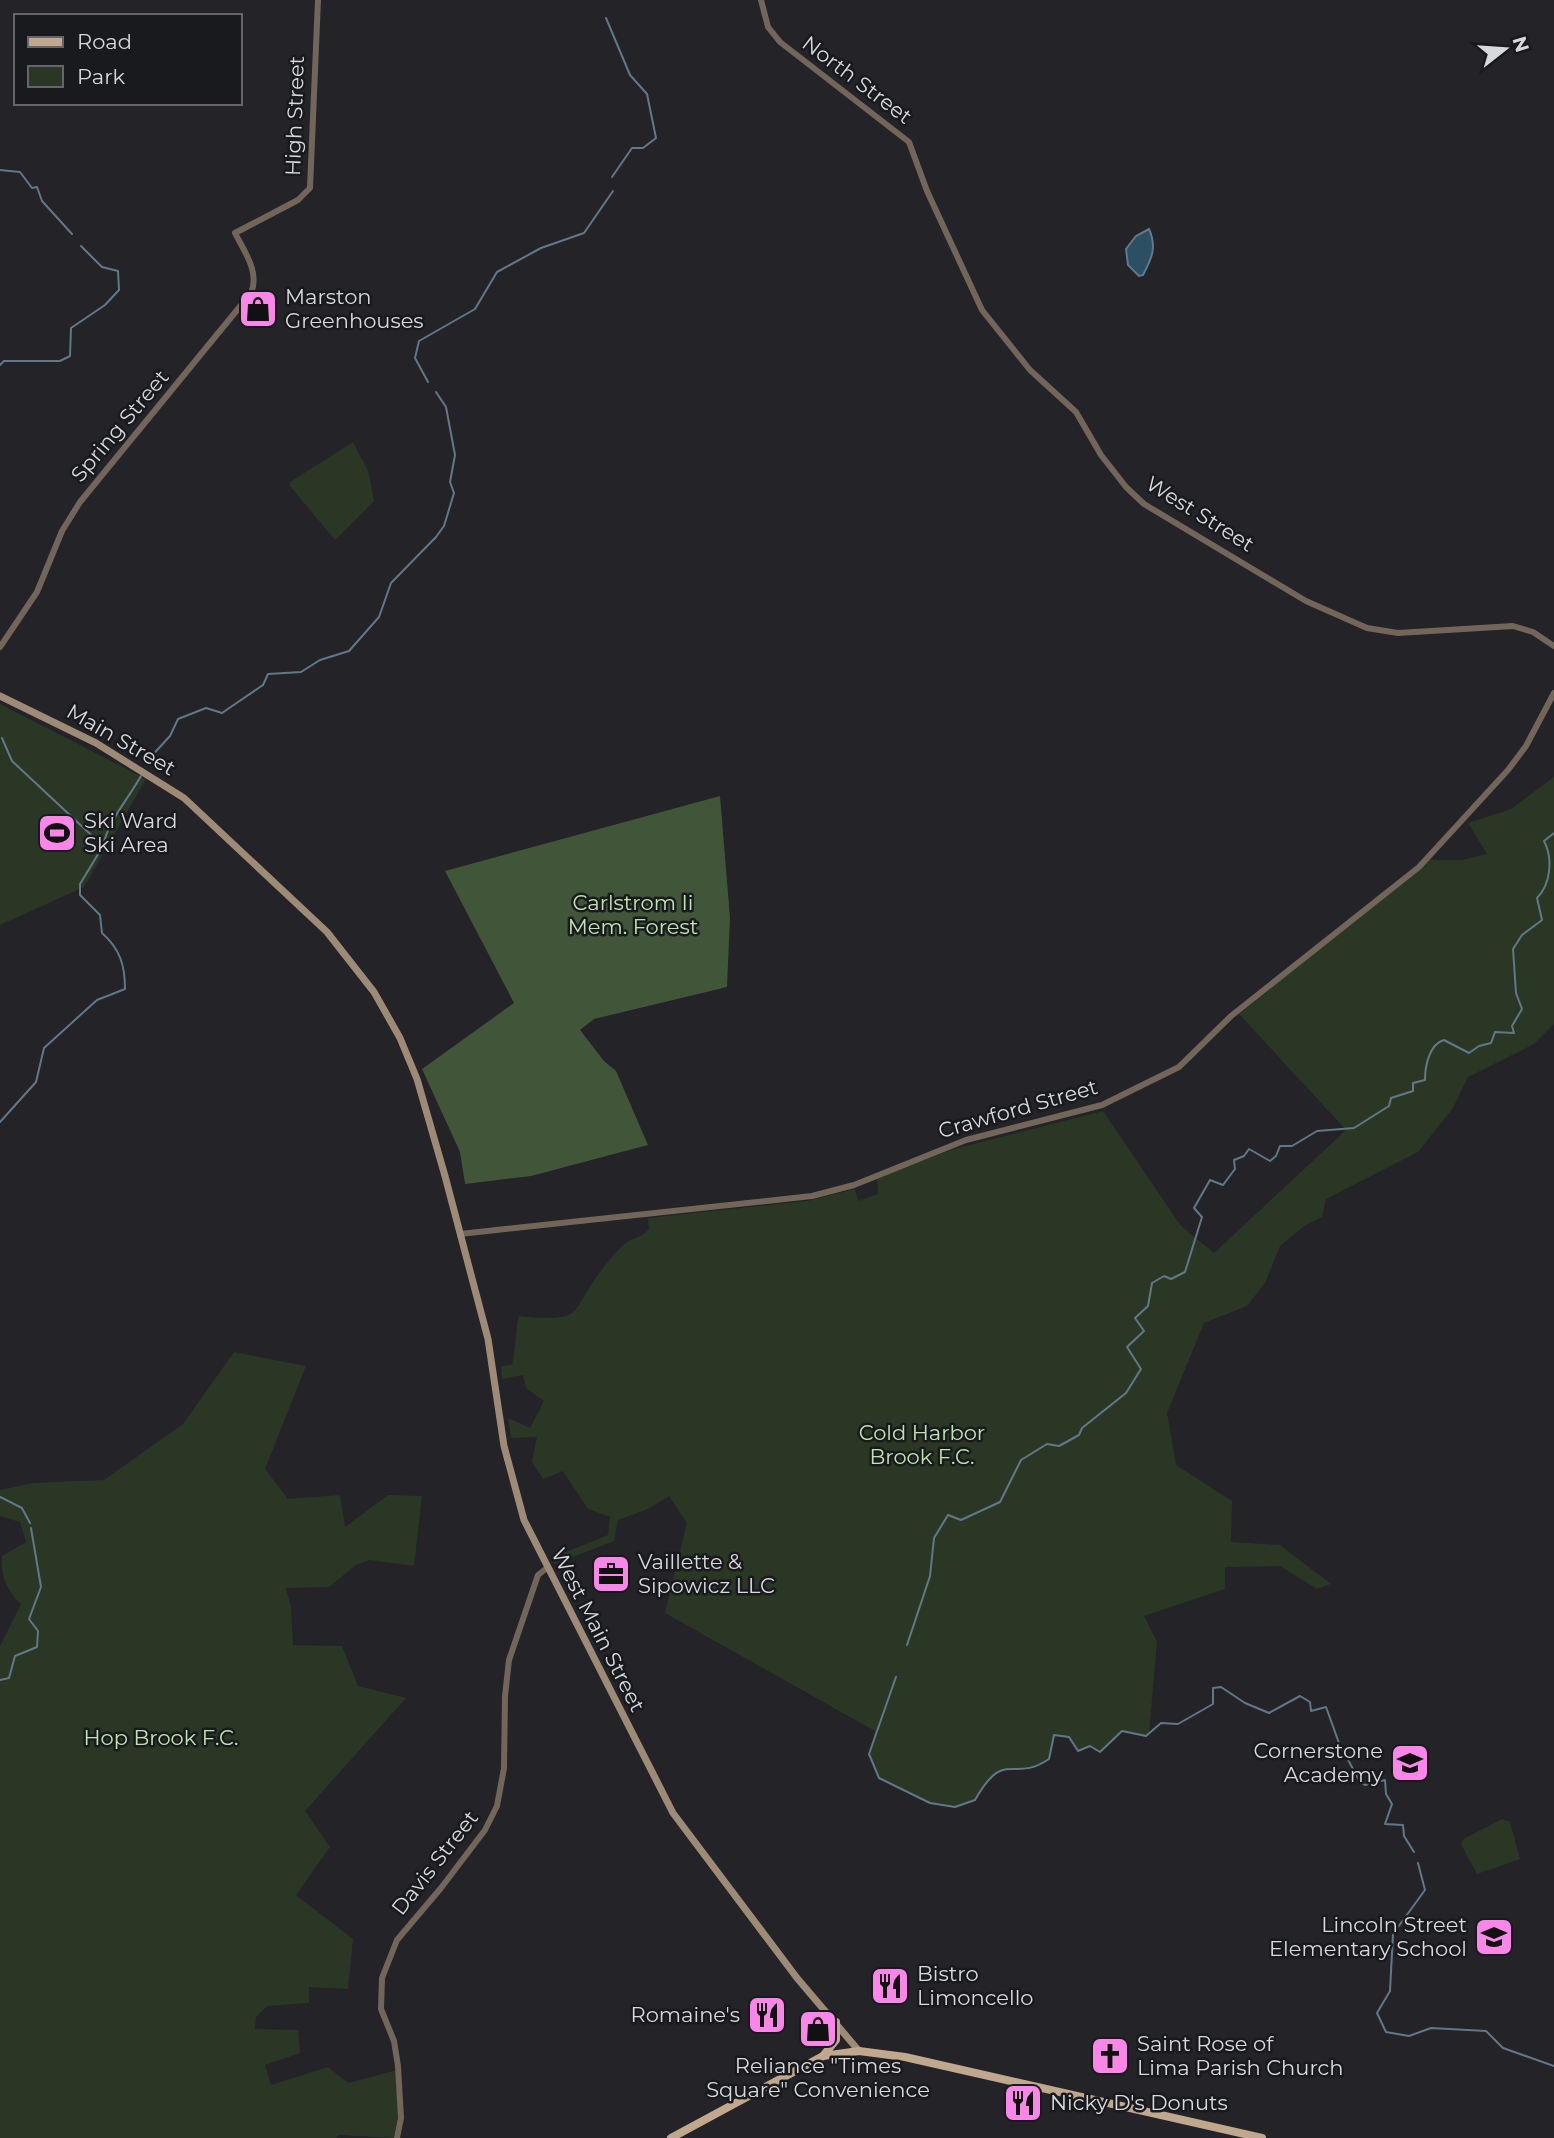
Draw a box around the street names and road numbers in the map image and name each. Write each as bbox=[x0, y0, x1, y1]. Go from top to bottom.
street label: North Street bbox=[798, 30, 917, 129]
street label: High Street bbox=[280, 55, 309, 177]
street label: Spring Street bbox=[65, 365, 174, 487]
street label: West Street bbox=[1142, 470, 1259, 557]
street label: Main Street bbox=[62, 698, 180, 781]
street label: Crawford Street bbox=[935, 1074, 1100, 1143]
street label: West Main Street bbox=[546, 1544, 651, 1716]
street label: Davis Street bbox=[386, 1805, 483, 1920]

